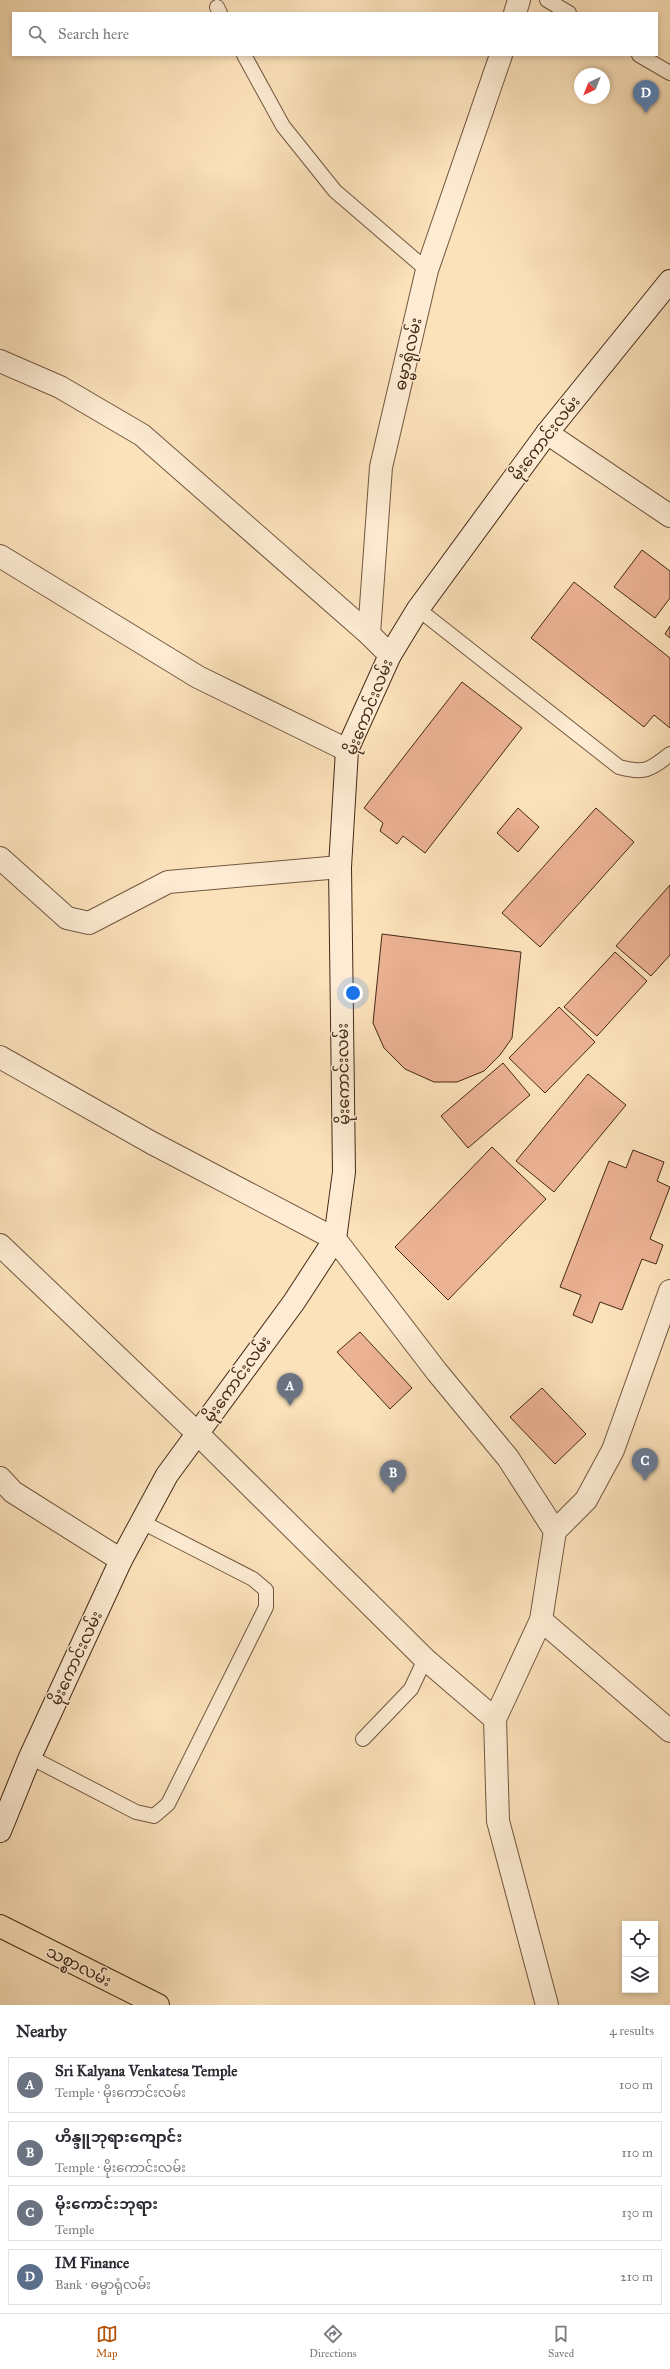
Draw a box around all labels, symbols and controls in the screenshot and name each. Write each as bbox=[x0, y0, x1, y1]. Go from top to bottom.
search box bbox=[12, 12, 658, 56]
icon: search bbox=[26, 23, 48, 45]
text: Search here bbox=[58, 25, 129, 43]
north arrow bbox=[574, 68, 610, 104]
pin: D bbox=[633, 80, 659, 113]
street label: ဓမ္မာရုံလမ်း bbox=[388, 315, 430, 393]
street label: မိုးကောင်းလမ်း bbox=[505, 391, 588, 487]
street label: မိုးကောင်းလမ်း bbox=[339, 655, 402, 760]
your location bbox=[343, 983, 363, 1003]
street label: မိုးကောင်းလမ်း bbox=[331, 1023, 358, 1125]
street label: မိုးကောင်းလမ်း bbox=[198, 1331, 279, 1429]
pin: A bbox=[277, 1373, 303, 1406]
pin: C bbox=[632, 1448, 658, 1481]
pin: B bbox=[380, 1460, 406, 1493]
street label: မိုးကောင်းလမ်း bbox=[44, 1607, 111, 1710]
map controls bbox=[622, 1921, 658, 1993]
button: locate bbox=[622, 1921, 658, 1957]
street label: သစ္စာလမ်း bbox=[41, 1940, 116, 1994]
button: layers bbox=[622, 1957, 658, 1993]
text: Nearby bbox=[16, 2021, 67, 2042]
text: 4 results bbox=[609, 2023, 654, 2039]
text: Sri Kalyana Venkatesa Temple bbox=[55, 2062, 238, 2080]
text: A bbox=[26, 2077, 34, 2093]
text: 100 m bbox=[619, 2077, 653, 2093]
text: Temple · မိုးကောင်းလမ်း bbox=[55, 2085, 186, 2101]
text: ဟိန္ဒူဘုရားကျောင်း bbox=[55, 2128, 182, 2146]
text: B bbox=[26, 2145, 34, 2161]
text: 110 m bbox=[621, 2145, 653, 2161]
text: Temple · မိုးကောင်းလမ်း bbox=[55, 2160, 186, 2176]
text: မိုးကောင်းဘုရား bbox=[55, 2195, 158, 2213]
text: C bbox=[26, 2205, 34, 2221]
text: 130 m bbox=[621, 2205, 653, 2221]
text: Temple bbox=[55, 2222, 95, 2238]
text: IM Finance bbox=[55, 2254, 129, 2272]
text: D bbox=[25, 2269, 35, 2285]
text: 210 m bbox=[620, 2269, 653, 2285]
text: Bank · ဓမ္မာရုံလမ်း bbox=[55, 2277, 151, 2293]
tab: Map bbox=[96, 2323, 118, 2360]
tab: Directions bbox=[309, 2323, 357, 2360]
tab: Saved bbox=[548, 2323, 574, 2360]

